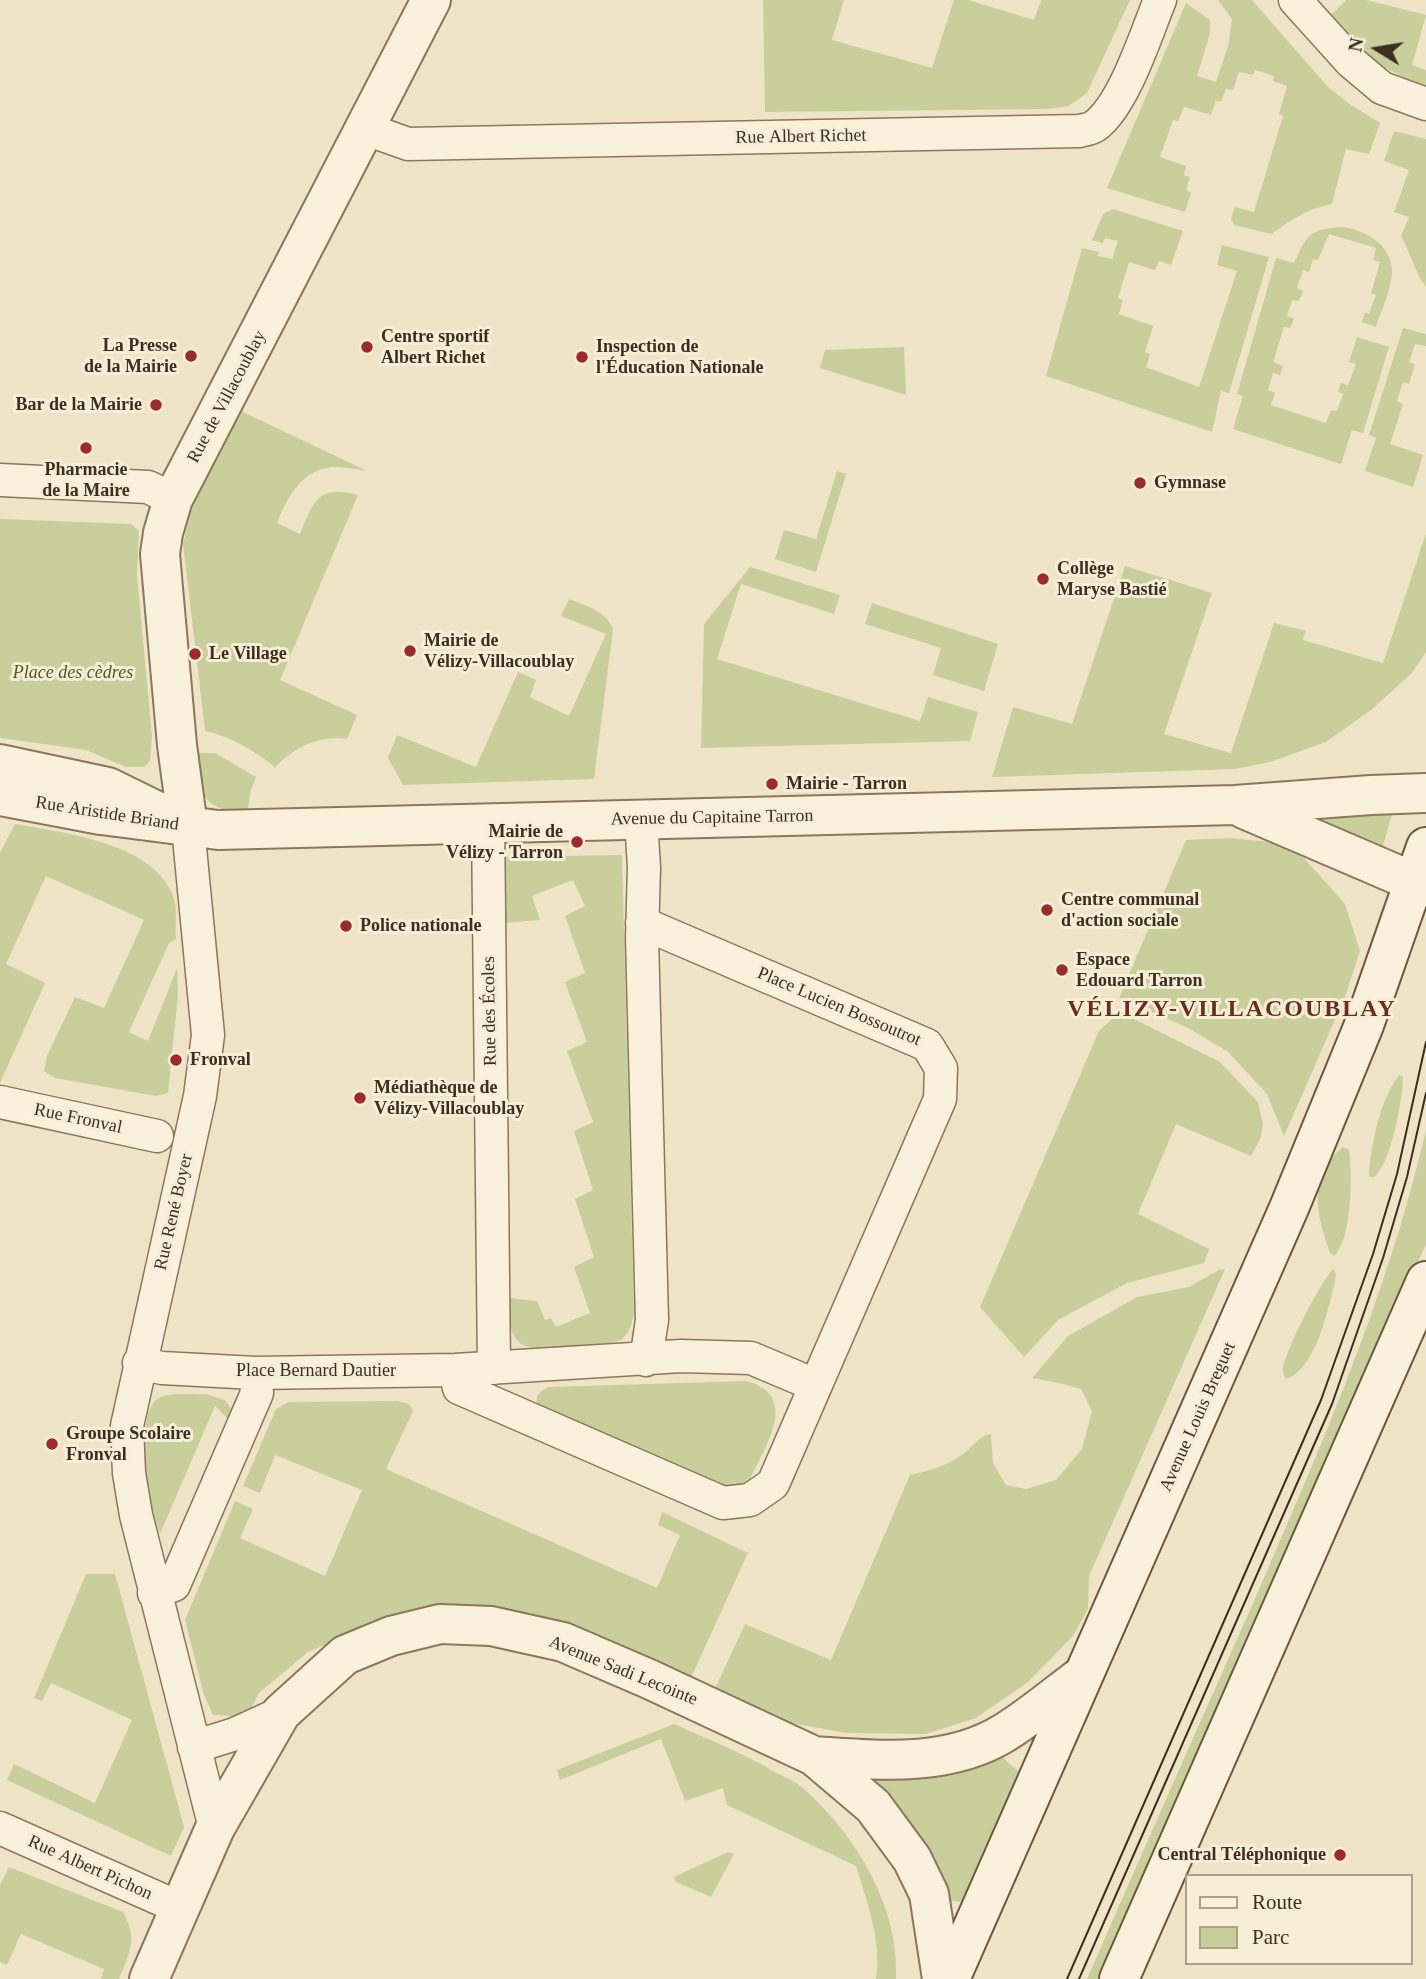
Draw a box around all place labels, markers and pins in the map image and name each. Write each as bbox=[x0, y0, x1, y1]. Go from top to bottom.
place label: Centre sportif Albert Richet bbox=[381, 326, 489, 368]
place label: La Presse de la Mairie bbox=[84, 335, 177, 378]
place label: Inspection de l'Éducation Nationale bbox=[596, 336, 764, 378]
marker: Centre sportif Albert Richet bbox=[359, 339, 375, 355]
marker: La Presse de la Mairie bbox=[183, 348, 199, 364]
marker: Inspection de l'Éducation Nationale bbox=[574, 349, 590, 365]
place label: Bar de la Mairie bbox=[16, 394, 142, 416]
marker: Bar de la Mairie bbox=[148, 397, 164, 413]
marker: Pharmacie de la Maire bbox=[78, 440, 94, 456]
place label: Pharmacie de la Maire bbox=[42, 459, 130, 502]
place label: Gymnase bbox=[1154, 472, 1226, 494]
marker: Gymnase bbox=[1132, 475, 1148, 491]
place label: Collège Maryse Bastié bbox=[1057, 558, 1166, 600]
marker: Collège Maryse Bastié bbox=[1035, 571, 1051, 587]
place label: Mairie de Vélizy-Villacoublay bbox=[424, 630, 574, 672]
place label: Le Village bbox=[209, 643, 287, 665]
marker: Mairie de Vélizy-Villacoublay bbox=[402, 643, 418, 659]
marker: Le Village bbox=[187, 646, 203, 662]
place label: Mairie - Tarron bbox=[786, 773, 907, 795]
marker: Mairie - Tarron bbox=[764, 776, 780, 792]
place label: Mairie de Vélizy - Tarron bbox=[446, 821, 563, 864]
marker: Mairie de Vélizy - Tarron bbox=[569, 834, 585, 850]
place label: Centre communal d'action sociale bbox=[1061, 889, 1199, 932]
marker: Centre communal d'action sociale bbox=[1039, 902, 1055, 918]
place label: Police nationale bbox=[360, 915, 481, 937]
marker: Police nationale bbox=[338, 918, 354, 934]
place label: Espace Edouard Tarron bbox=[1076, 949, 1203, 992]
marker: Espace Edouard Tarron bbox=[1054, 962, 1070, 978]
place label: Fronval bbox=[190, 1049, 251, 1071]
marker: Fronval bbox=[168, 1052, 184, 1068]
place label: Médiathèque de Vélizy-Villacoublay bbox=[374, 1077, 524, 1120]
marker: Médiathèque de Vélizy-Villacoublay bbox=[352, 1090, 368, 1106]
place label: Groupe Scolaire Fronval bbox=[66, 1423, 191, 1466]
marker: Groupe Scolaire Fronval bbox=[44, 1436, 60, 1452]
place label: Central Téléphonique bbox=[1157, 1844, 1326, 1866]
marker: Central Téléphonique bbox=[1332, 1847, 1348, 1863]

